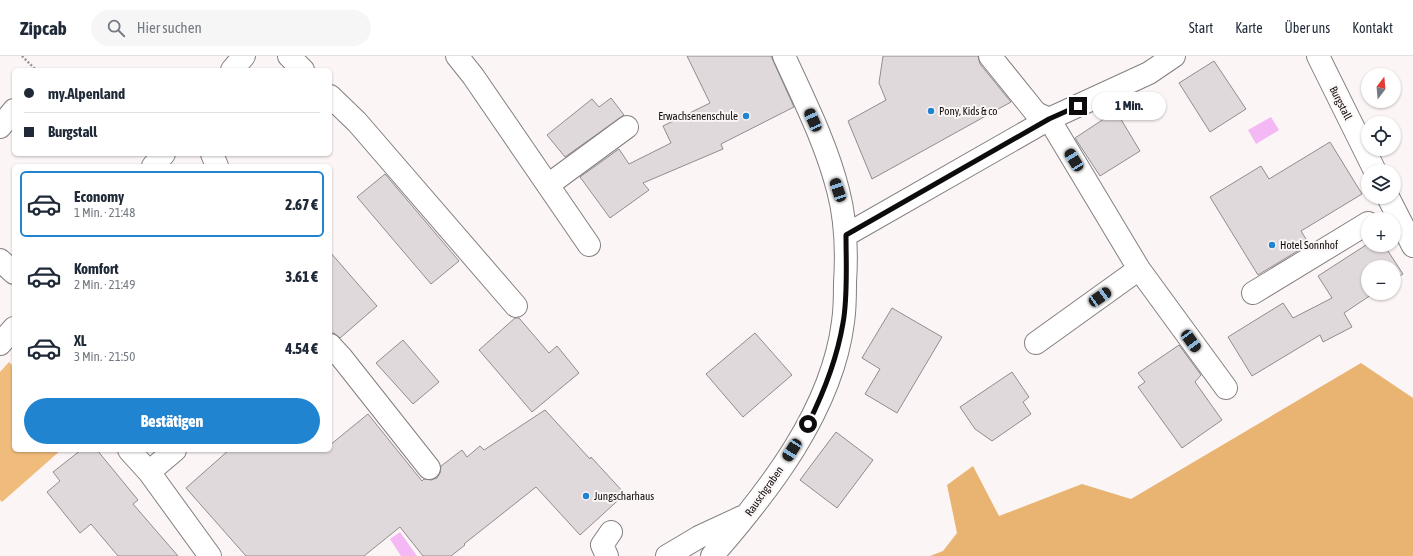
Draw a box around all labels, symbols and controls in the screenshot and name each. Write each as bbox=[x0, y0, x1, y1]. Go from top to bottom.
search box bbox=[91, 10, 371, 46]
text: Zipcab bbox=[20, 17, 67, 39]
icon: search bbox=[105, 17, 127, 39]
text: Hier suchen bbox=[137, 19, 202, 36]
text: Start bbox=[1189, 20, 1213, 36]
text: Karte bbox=[1235, 20, 1263, 36]
text: Über uns bbox=[1285, 20, 1330, 36]
text: Kontakt bbox=[1352, 20, 1393, 36]
north arrow bbox=[1361, 68, 1401, 108]
map controls bbox=[1361, 68, 1401, 300]
street label: Burgstall bbox=[1327, 84, 1355, 122]
text: my.Alpenland bbox=[48, 85, 125, 102]
callout: 1 Min. bbox=[1092, 92, 1166, 120]
route end bbox=[1069, 97, 1087, 115]
text: 1 Min. bbox=[1115, 98, 1143, 113]
place label: Pony, Kids & co bbox=[939, 105, 997, 117]
marker: Pony, Kids & co bbox=[926, 106, 936, 116]
car bbox=[803, 107, 823, 133]
place label: Erwachsenenschule bbox=[658, 110, 738, 122]
marker: Erwachsenenschule bbox=[741, 111, 751, 121]
button: locate bbox=[1361, 116, 1401, 156]
text: Burgstall bbox=[48, 123, 97, 140]
car bbox=[1063, 147, 1085, 173]
button: layers bbox=[1361, 164, 1401, 204]
car bbox=[828, 177, 848, 203]
icon: car bbox=[26, 186, 62, 222]
text: Economy bbox=[74, 188, 124, 205]
text: 2.67 € bbox=[285, 196, 318, 213]
text: 1 Min. · 21:48 bbox=[74, 205, 135, 220]
button: + bbox=[1361, 212, 1401, 252]
place label: Hotel Sonnhof bbox=[1280, 239, 1338, 251]
marker: Hotel Sonnhof bbox=[1267, 240, 1277, 250]
icon: car bbox=[26, 258, 62, 294]
text: Komfort bbox=[74, 260, 119, 277]
button: − bbox=[1361, 260, 1401, 300]
text: 3.61 € bbox=[285, 268, 318, 285]
text: 2 Min. · 21:49 bbox=[74, 277, 135, 292]
car bbox=[1087, 285, 1113, 309]
car bbox=[1179, 328, 1203, 354]
icon: car bbox=[26, 330, 62, 366]
text: XL bbox=[74, 332, 87, 349]
text: 4.54 € bbox=[285, 340, 318, 357]
text: 3 Min. · 21:50 bbox=[74, 349, 135, 364]
button: Bestätigen bbox=[24, 398, 320, 444]
route start bbox=[799, 415, 817, 433]
car bbox=[780, 437, 804, 463]
street label: Rauschgraben bbox=[743, 464, 785, 518]
place label: Jungscharhaus bbox=[594, 490, 654, 502]
marker: Jungscharhaus bbox=[581, 491, 591, 501]

